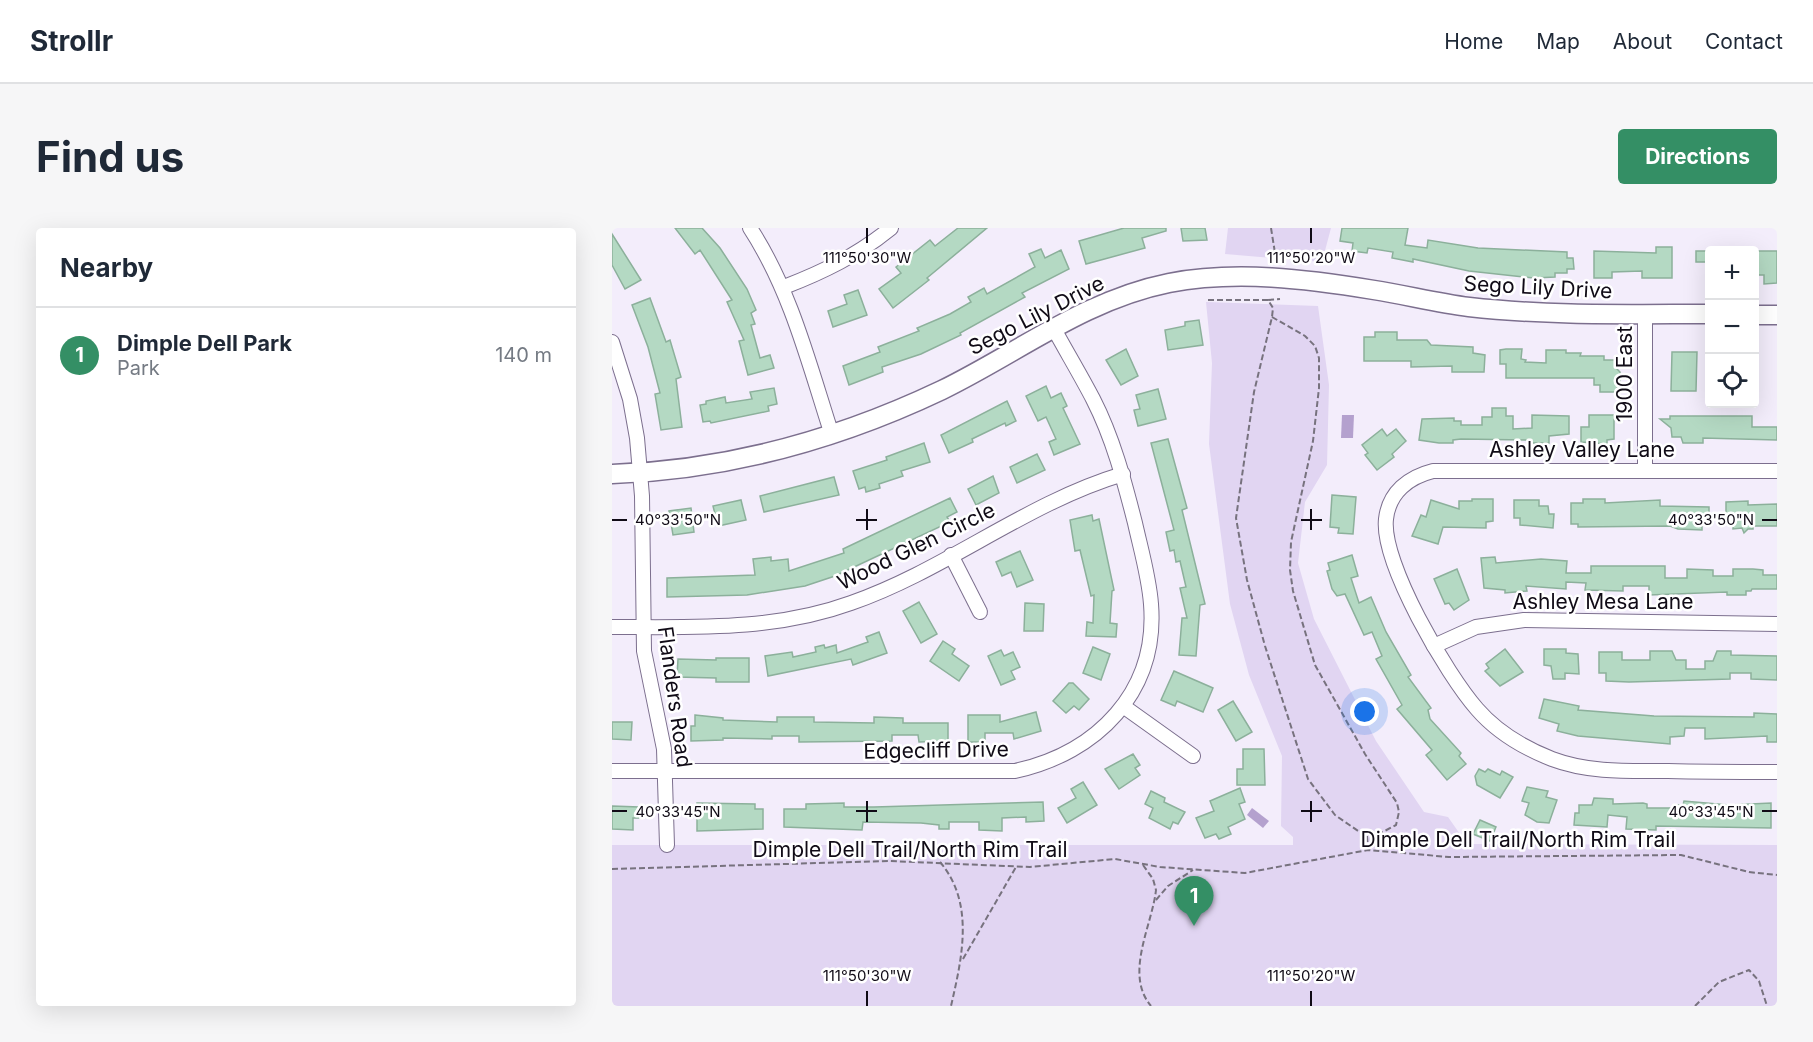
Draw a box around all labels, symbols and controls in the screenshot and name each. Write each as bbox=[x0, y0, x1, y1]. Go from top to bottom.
text: Strollr bbox=[30, 24, 113, 58]
text: Home bbox=[1444, 29, 1503, 54]
text: Map bbox=[1536, 29, 1580, 54]
text: About bbox=[1613, 29, 1672, 54]
text: Contact bbox=[1705, 29, 1783, 54]
button: Directions bbox=[1618, 129, 1777, 184]
text: Find us bbox=[36, 131, 184, 182]
map controls bbox=[1705, 246, 1759, 408]
button: + bbox=[1705, 246, 1759, 300]
text: 111°50'30"W bbox=[823, 248, 912, 267]
text: 111°50'20"W bbox=[1267, 248, 1356, 267]
text: Nearby bbox=[60, 252, 153, 283]
street label: Sego Lily Drive bbox=[964, 270, 1108, 360]
street label: Sego Lily Drive bbox=[1463, 271, 1613, 303]
button: − bbox=[1705, 300, 1759, 354]
street label: 1900 East bbox=[1612, 326, 1637, 422]
text: Dimple Dell Park bbox=[117, 330, 292, 356]
text: 1 bbox=[75, 343, 84, 367]
text: 140 m bbox=[495, 343, 552, 367]
button: locate bbox=[1705, 354, 1759, 408]
text: Park bbox=[117, 356, 160, 380]
street label: Ashley Valley Lane bbox=[1489, 437, 1675, 462]
street label: Wood Glen Circle bbox=[833, 497, 999, 595]
text: 40°33'50"N bbox=[635, 510, 721, 529]
text: 40°33'50"N bbox=[1668, 510, 1754, 529]
street label: Ashley Mesa Lane bbox=[1513, 589, 1693, 614]
street label: Flanders Road bbox=[653, 625, 697, 769]
your location bbox=[1350, 697, 1379, 726]
street label: Edgecliff Drive bbox=[863, 736, 1009, 764]
text: 40°33'45"N bbox=[635, 802, 721, 821]
text: 40°33'45"N bbox=[1668, 802, 1754, 821]
street label: Dimple Dell Trail/North Rim Trail bbox=[1361, 827, 1676, 852]
street label: Dimple Dell Trail/North Rim Trail bbox=[753, 837, 1068, 862]
pin: 1 bbox=[1174, 876, 1214, 926]
text: 111°50'30"W bbox=[823, 966, 912, 985]
text: 111°50'20"W bbox=[1267, 966, 1356, 985]

